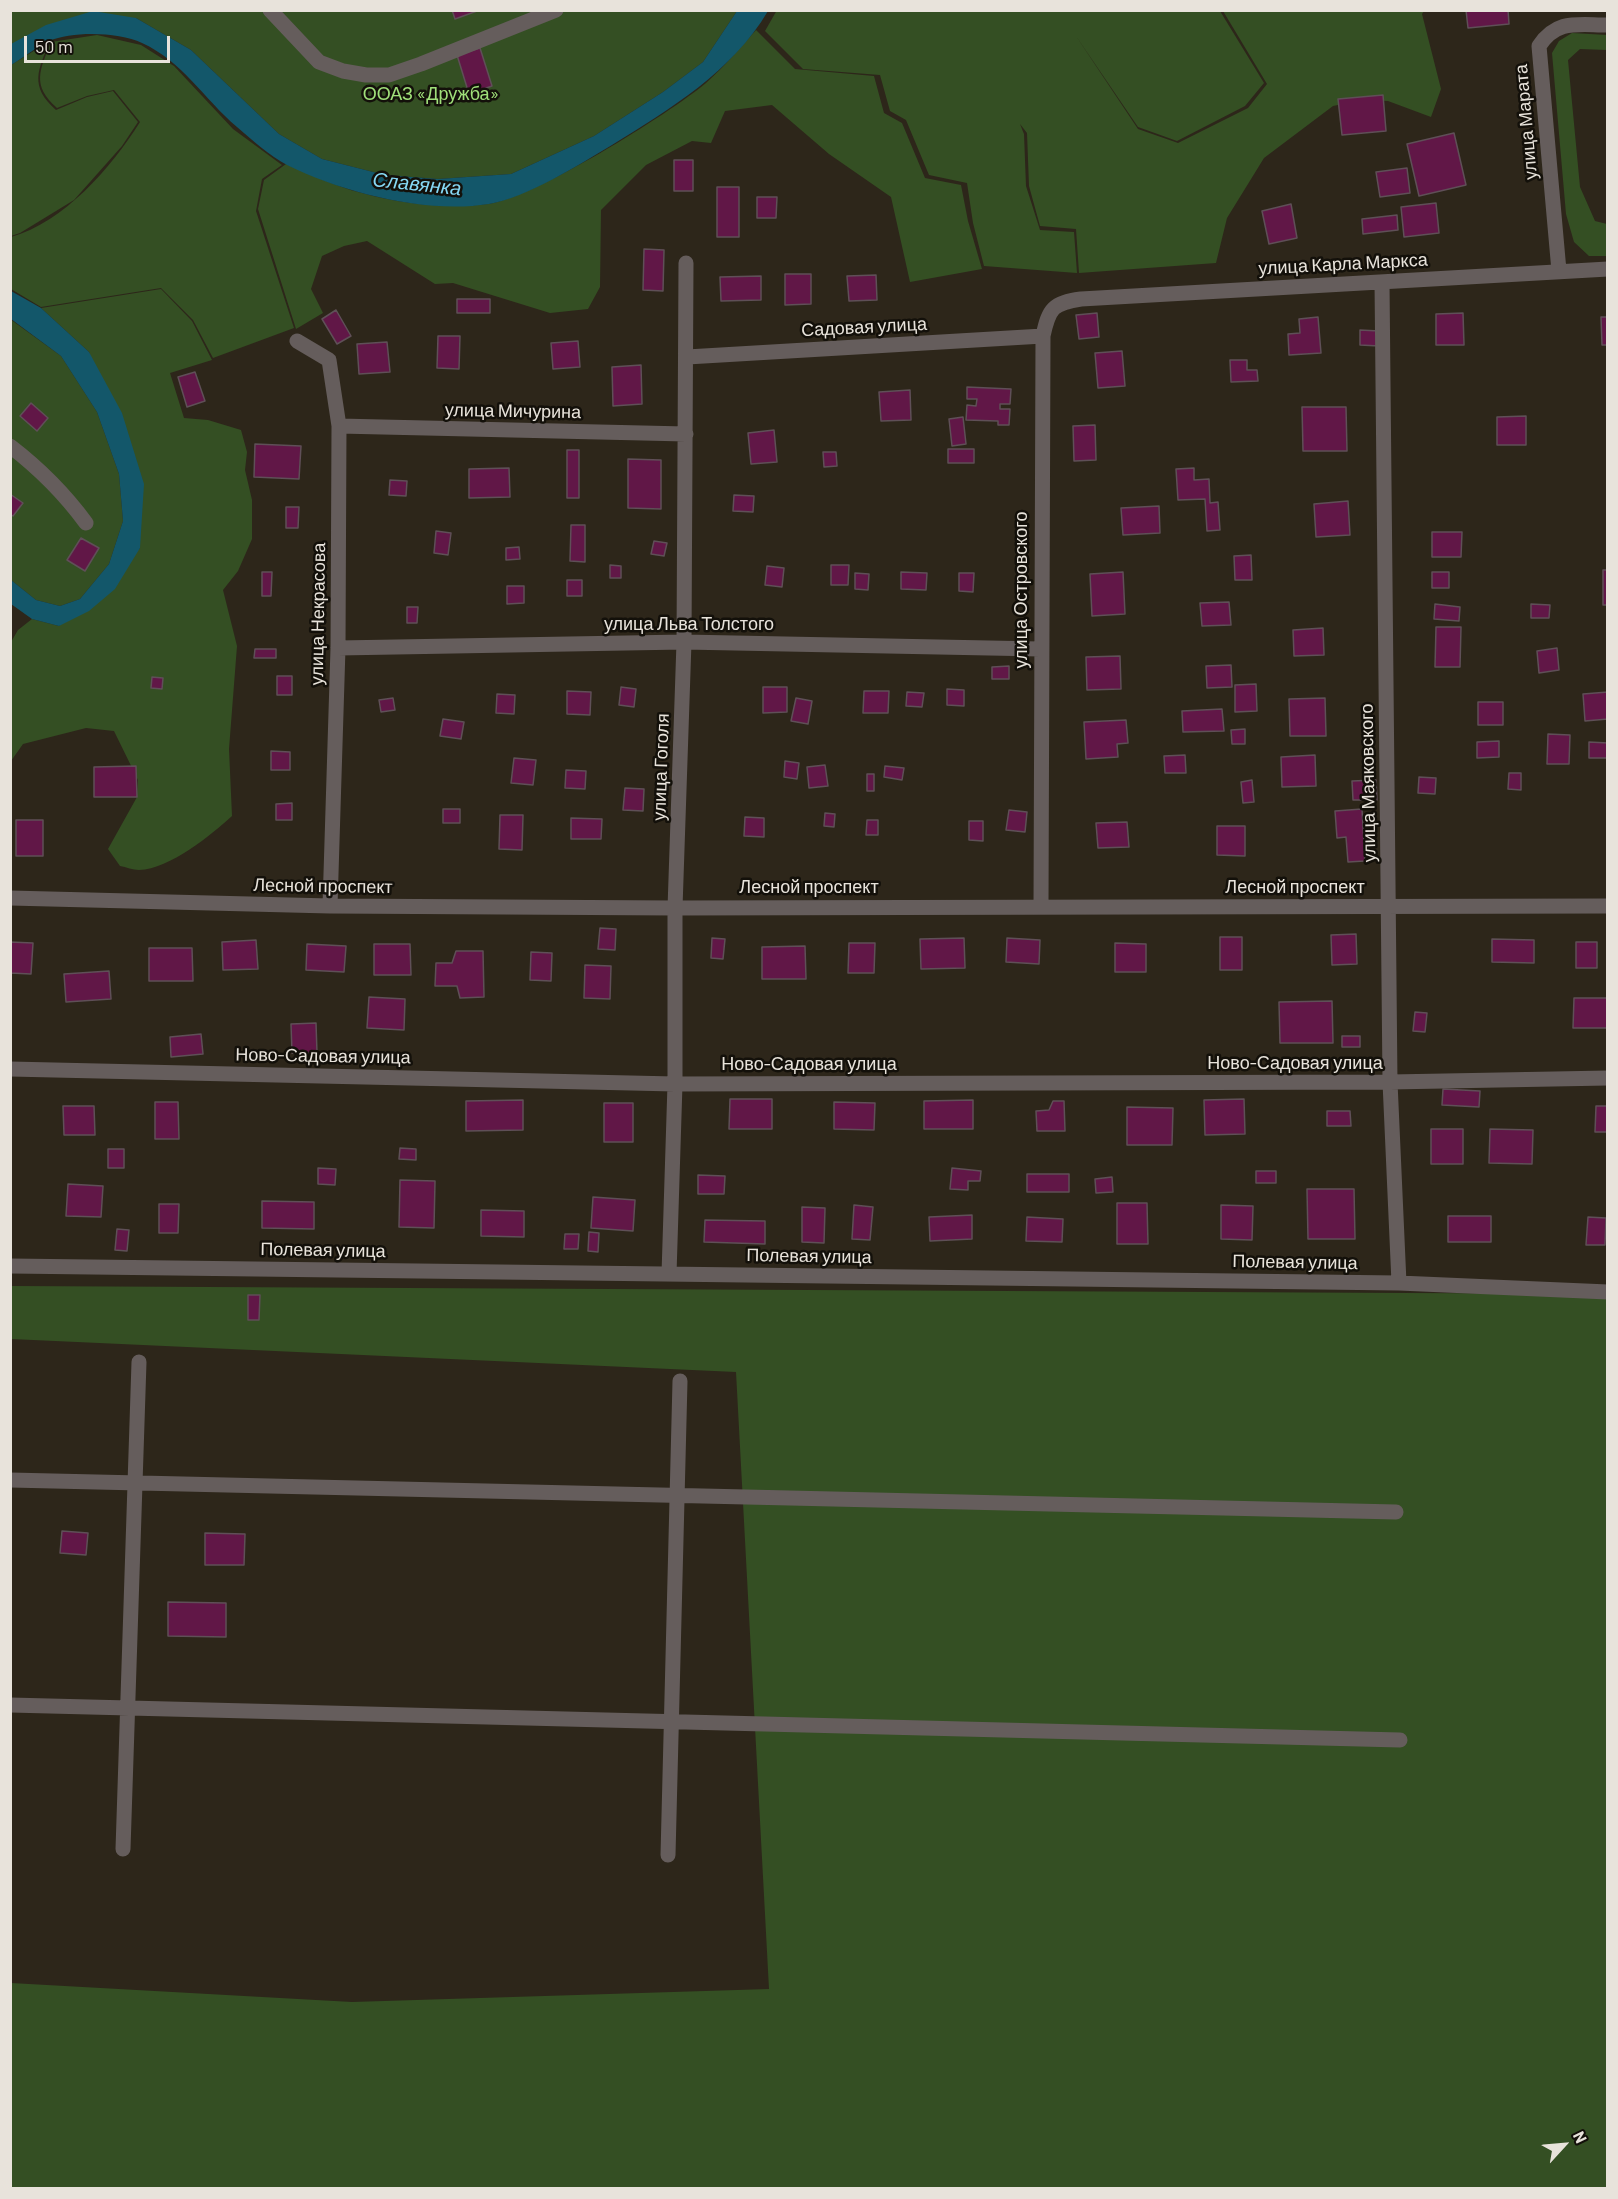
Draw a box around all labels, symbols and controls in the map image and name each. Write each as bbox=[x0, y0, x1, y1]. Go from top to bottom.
scale bar bbox=[27, 24, 172, 62]
text: 50 m bbox=[35, 35, 73, 57]
street label: улица Марата bbox=[1510, 63, 1542, 181]
park label: ООАЗ «Дружба» bbox=[363, 83, 499, 105]
water label: Славянка bbox=[371, 167, 463, 201]
street label: улица Карла Маркса bbox=[1258, 249, 1428, 279]
street label: Садовая улица bbox=[801, 313, 927, 341]
street label: улица Мичурина bbox=[445, 399, 581, 423]
street label: улица Островского bbox=[1010, 512, 1032, 668]
street label: улица Некрасова bbox=[306, 543, 330, 685]
street label: улица Льва Толстого bbox=[604, 613, 774, 635]
street label: улица Маяковского bbox=[1356, 703, 1380, 863]
street label: улица Гоголя bbox=[648, 713, 674, 821]
street label: Лесной проспект bbox=[253, 874, 393, 898]
street label: Лесной проспект bbox=[739, 876, 879, 898]
street label: Лесной проспект bbox=[1225, 876, 1365, 898]
street label: Ново-Садовая улица bbox=[235, 1044, 411, 1068]
street label: Ново-Садовая улица bbox=[1207, 1052, 1383, 1074]
street label: Ново-Садовая улица bbox=[721, 1053, 897, 1075]
street label: Полевая улица bbox=[260, 1238, 386, 1262]
street label: Полевая улица bbox=[746, 1244, 872, 1268]
street label: Полевая улица bbox=[1232, 1250, 1358, 1274]
north arrow bbox=[1534, 2115, 1594, 2175]
text: N bbox=[1570, 2128, 1591, 2146]

